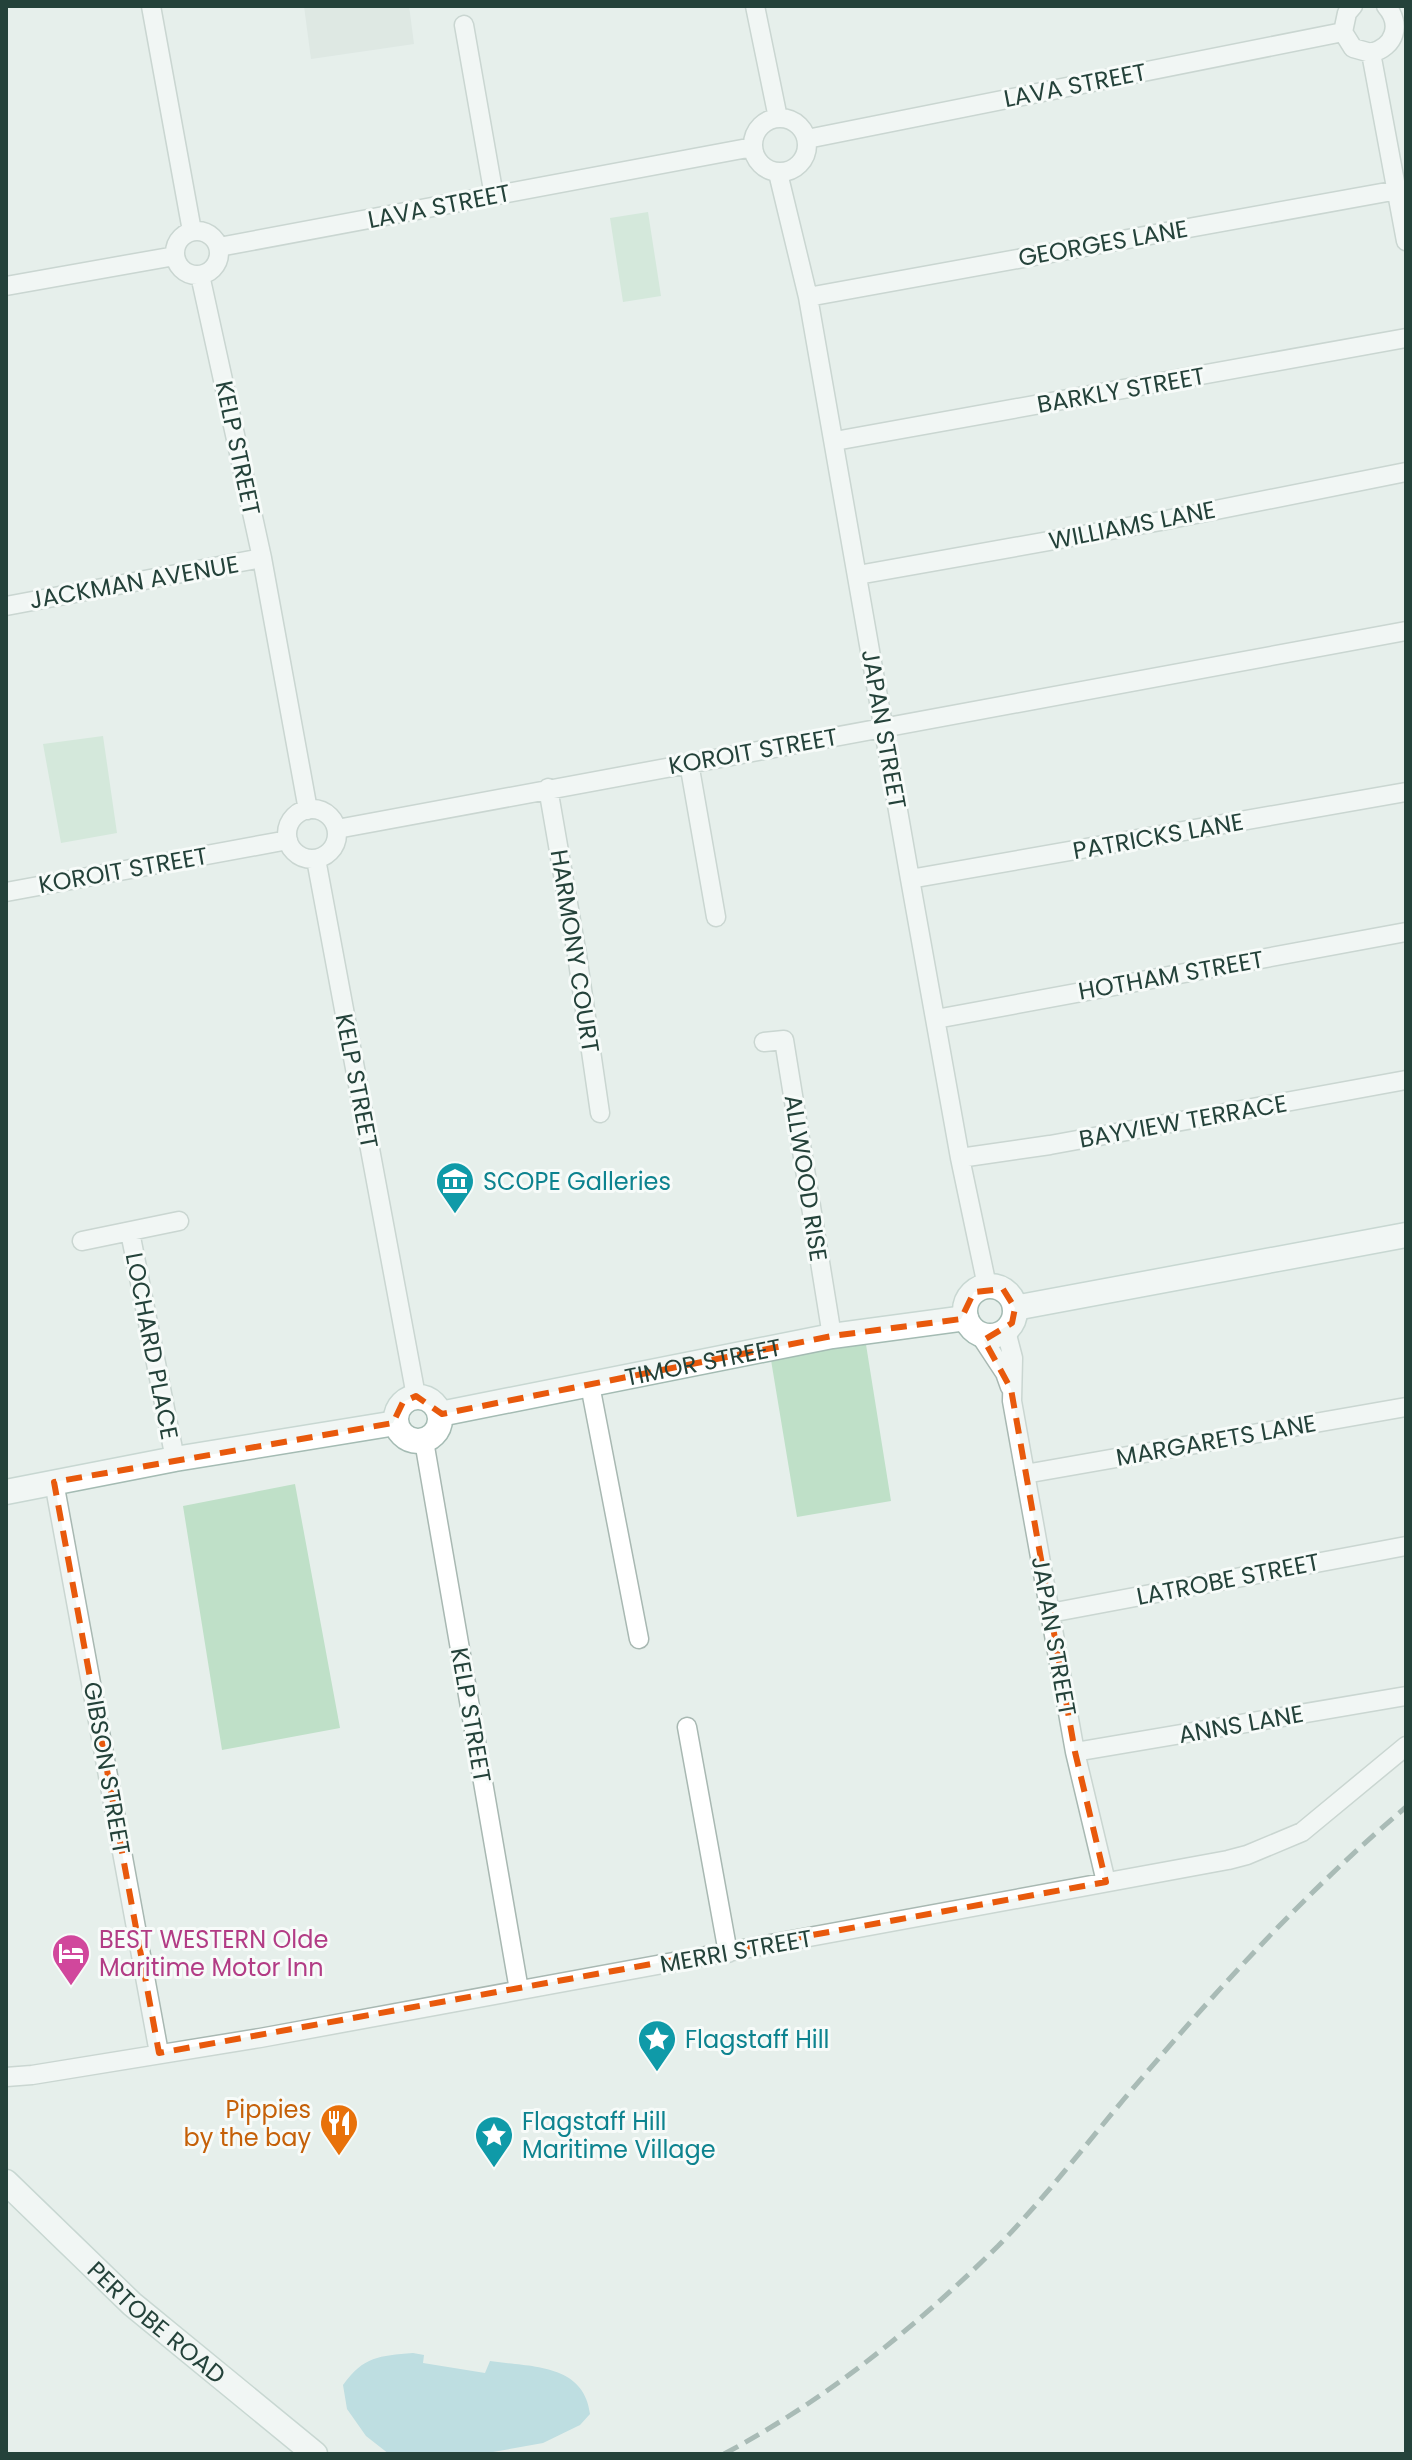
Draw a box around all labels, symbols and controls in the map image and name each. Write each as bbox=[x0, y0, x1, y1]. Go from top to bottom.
street label: LAVA STREET bbox=[1001, 55, 1149, 115]
street label: LAVA STREET bbox=[365, 176, 513, 236]
street label: GEORGES LANE bbox=[1016, 212, 1190, 274]
street label: BARKLY STREET bbox=[1034, 359, 1208, 421]
street label: KELP STREET bbox=[208, 378, 268, 518]
street label: WILLIAMS LANE bbox=[1046, 493, 1218, 557]
street label: JACKMAN AVENUE bbox=[27, 547, 241, 617]
street label: JAPAN STREET bbox=[854, 647, 914, 811]
street label: KOROIT STREET bbox=[666, 720, 840, 782]
street label: PATRICKS LANE bbox=[1070, 805, 1246, 867]
street label: KOROIT STREET bbox=[36, 839, 210, 901]
street label: HARMONY COURT bbox=[543, 847, 607, 1055]
street label: HOTHAM STREET bbox=[1076, 942, 1266, 1008]
street label: KELP STREET bbox=[328, 1011, 386, 1151]
street label: BAYVIEW TERRACE bbox=[1076, 1086, 1290, 1156]
street label: ALLWOOD RISE bbox=[777, 1092, 835, 1264]
museum icon: SCOPE Galleries bbox=[434, 1160, 476, 1215]
place label: SCOPE Galleries bbox=[483, 1165, 671, 1198]
street label: LOCHARD PLACE bbox=[118, 1250, 186, 1442]
street label: TIMOR STREET bbox=[622, 1330, 784, 1393]
street label: MARGARETS LANE bbox=[1113, 1406, 1319, 1474]
street label: LATROBE STREET bbox=[1134, 1545, 1322, 1613]
street label: JAPAN STREET bbox=[1024, 1554, 1084, 1718]
street label: KELP STREET bbox=[443, 1645, 499, 1785]
street label: GIBSON STREET bbox=[76, 1679, 138, 1857]
street label: ANNS LANE bbox=[1176, 1697, 1306, 1751]
street label: MERRI STREET bbox=[657, 1921, 815, 1981]
place label: BEST WESTERN Olde Maritime Motor Inn bbox=[99, 1923, 328, 1984]
hotel icon: BEST WESTERN Olde Maritime Motor Inn bbox=[50, 1932, 92, 1987]
place icon: Flagstaff Hill bbox=[636, 2018, 678, 2073]
place label: Flagstaff Hill bbox=[685, 2023, 829, 2056]
place label: Pippies by the bay bbox=[184, 2093, 311, 2154]
restaurant icon: Pippies by the bay bbox=[318, 2102, 360, 2157]
place label: Flagstaff Hill Maritime Village bbox=[522, 2105, 716, 2166]
place icon: Flagstaff Hill Maritime Village bbox=[473, 2114, 515, 2169]
street label: PERTOBE ROAD bbox=[80, 2253, 233, 2391]

